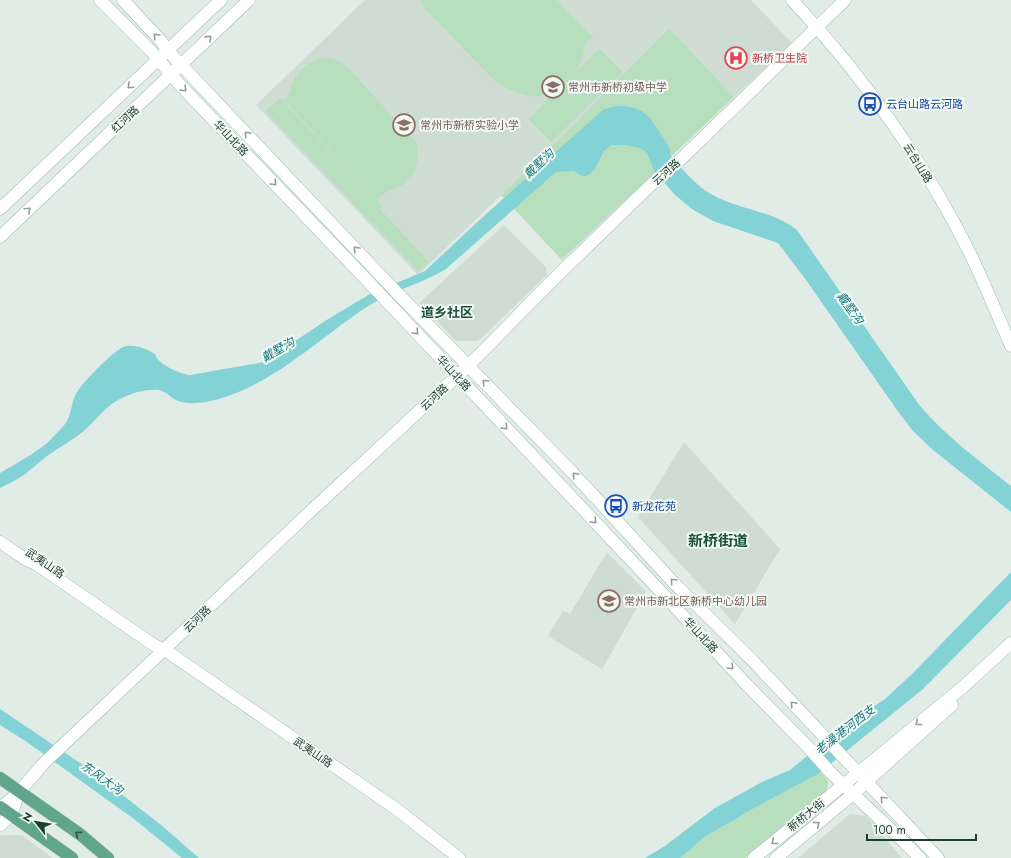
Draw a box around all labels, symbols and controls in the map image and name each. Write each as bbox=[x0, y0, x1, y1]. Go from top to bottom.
one-way arrow bbox=[154, 33, 161, 40]
one-way arrow bbox=[204, 35, 212, 43]
hospital icon: 新桥卫生院 bbox=[723, 45, 749, 71]
place label: 新桥卫生院 bbox=[752, 50, 807, 66]
school or university icon: 常州市新桥初级中学 bbox=[540, 74, 566, 100]
place label: 常州市新桥初级中学 bbox=[568, 79, 667, 95]
one-way arrow bbox=[127, 81, 135, 89]
one-way arrow bbox=[179, 84, 187, 92]
bus stop icon: 云台山路云河路 bbox=[857, 91, 883, 117]
place label: 云台山路云河路 bbox=[886, 96, 963, 112]
street label: 红河路 bbox=[107, 102, 143, 136]
school or university icon: 常州市新桥实验小学 bbox=[391, 112, 417, 138]
street label: 华山北路 bbox=[210, 117, 252, 159]
place label: 常州市新桥实验小学 bbox=[420, 117, 519, 133]
one-way arrow bbox=[245, 132, 252, 139]
street label: 云台山路 bbox=[900, 140, 936, 186]
water label: 戴墅沟 bbox=[520, 144, 560, 183]
street label: 云河路 bbox=[648, 155, 684, 189]
one-way arrow bbox=[269, 178, 277, 186]
one-way arrow bbox=[23, 207, 31, 215]
one-way arrow bbox=[353, 246, 360, 254]
water label: 戴墅沟 bbox=[832, 288, 869, 329]
district label: 道乡社区 bbox=[421, 303, 473, 322]
one-way arrow bbox=[411, 327, 418, 335]
water label: 戴墅沟 bbox=[258, 332, 300, 367]
street label: 华山北路 bbox=[433, 351, 475, 395]
one-way arrow bbox=[482, 379, 490, 387]
street label: 云河路 bbox=[416, 380, 452, 414]
one-way arrow bbox=[500, 422, 508, 430]
one-way arrow bbox=[573, 472, 580, 480]
bus stop icon: 新龙花苑 bbox=[603, 493, 629, 519]
place label: 新龙花苑 bbox=[632, 498, 676, 514]
one-way arrow bbox=[589, 516, 597, 524]
district label: 新桥街道 bbox=[688, 530, 748, 552]
street label: 武夷山路 bbox=[22, 544, 68, 582]
one-way arrow bbox=[670, 578, 678, 586]
school or university icon: 常州市新北区新桥中心幼儿园 bbox=[596, 588, 622, 614]
place label: 常州市新北区新桥中心幼儿园 bbox=[624, 593, 767, 609]
street label: 云河路 bbox=[180, 602, 214, 636]
street label: 华山北路 bbox=[680, 613, 722, 657]
one-way arrow bbox=[726, 663, 733, 670]
water label: 老澡港河西支 bbox=[811, 700, 880, 759]
one-way arrow bbox=[790, 701, 798, 709]
one-way arrow bbox=[915, 719, 922, 726]
street label: 武夷山路 bbox=[290, 733, 336, 771]
water label: 东风大沟 bbox=[77, 757, 128, 800]
street label: 新桥大街 bbox=[784, 795, 828, 835]
one-way arrow bbox=[881, 796, 888, 804]
north arrow bbox=[16, 802, 56, 842]
text: N bbox=[18, 809, 37, 825]
scale bar bbox=[867, 816, 976, 842]
text: 100 m bbox=[873, 821, 906, 839]
one-way arrow bbox=[812, 822, 819, 829]
one-way arrow bbox=[75, 831, 82, 839]
one-way arrow bbox=[771, 837, 778, 844]

